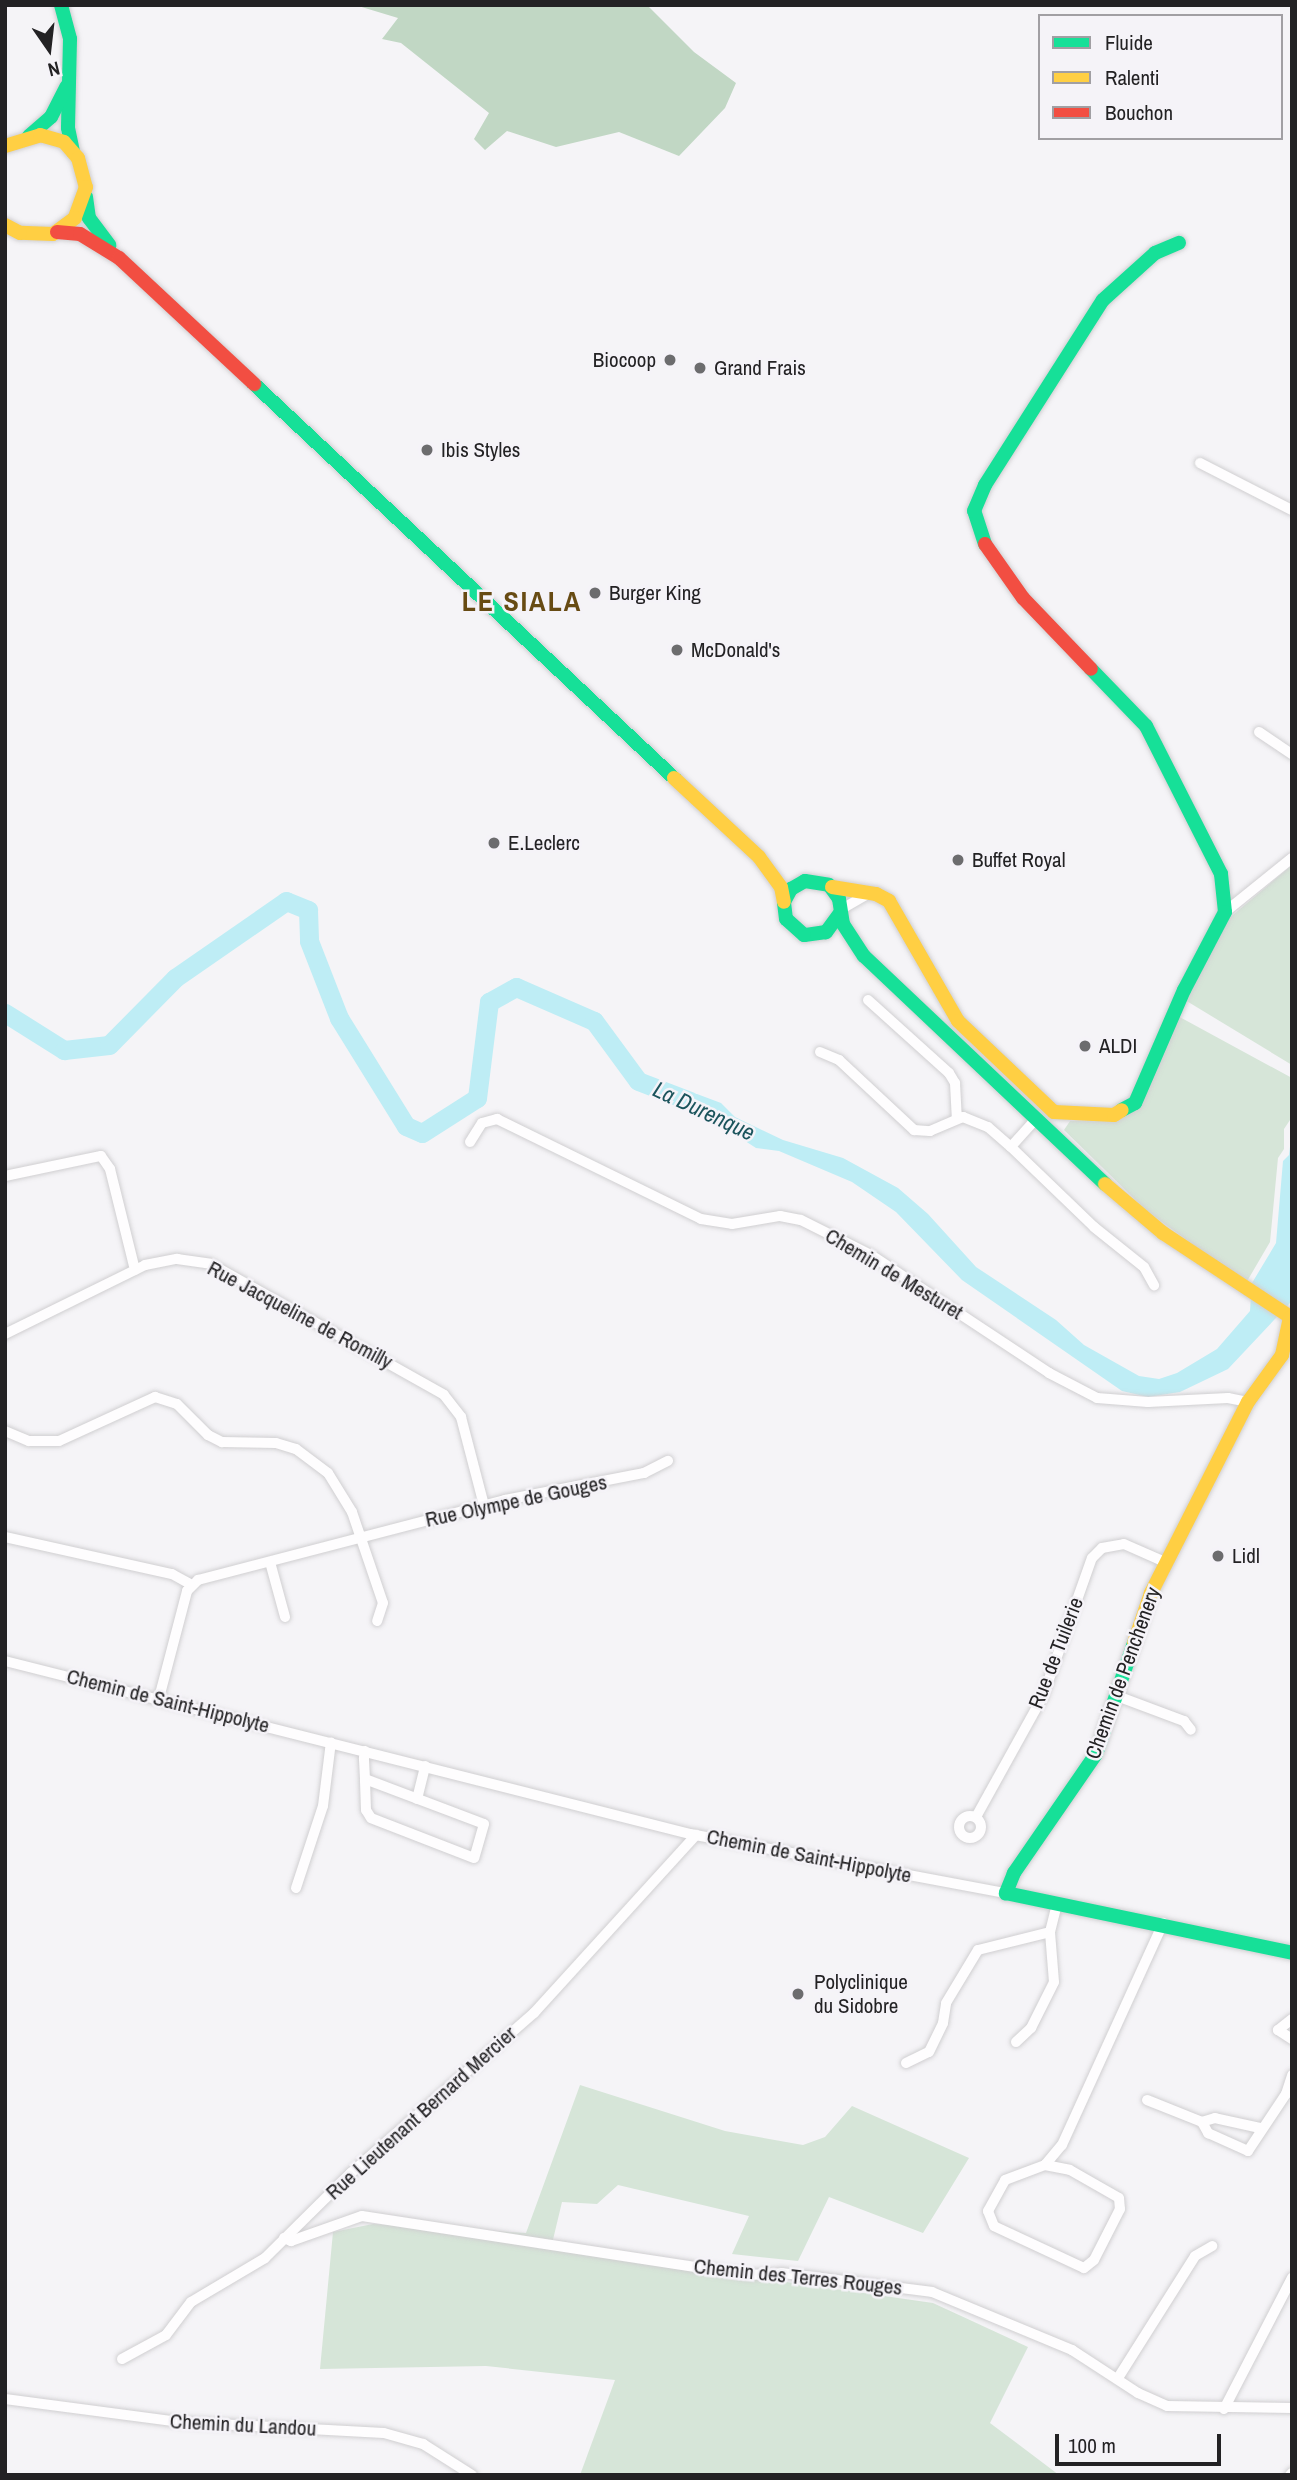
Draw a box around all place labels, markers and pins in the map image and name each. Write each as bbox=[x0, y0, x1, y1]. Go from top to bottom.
place label: Biocoop bbox=[593, 347, 656, 373]
marker: Biocoop bbox=[662, 352, 678, 368]
place label: Grand Frais bbox=[714, 355, 806, 381]
marker: Grand Frais bbox=[692, 360, 708, 376]
place label: Ibis Styles bbox=[441, 437, 520, 463]
marker: Ibis Styles bbox=[419, 442, 435, 458]
place label: Burger King bbox=[609, 580, 701, 606]
marker: Burger King bbox=[587, 585, 603, 601]
place label: McDonald's bbox=[691, 637, 780, 663]
marker: McDonald's bbox=[669, 642, 685, 658]
place label: E.Leclerc bbox=[508, 830, 580, 856]
marker: E.Leclerc bbox=[486, 835, 502, 851]
place label: Buffet Royal bbox=[972, 847, 1066, 873]
marker: Buffet Royal bbox=[950, 852, 966, 868]
place label: ALDI bbox=[1099, 1033, 1137, 1059]
marker: ALDI bbox=[1077, 1038, 1093, 1054]
place label: Lidl bbox=[1232, 1543, 1260, 1569]
marker: Lidl bbox=[1210, 1548, 1226, 1564]
place label: Polyclinique du Sidobre bbox=[814, 1969, 908, 2019]
marker: Polyclinique du Sidobre bbox=[788, 1984, 808, 2004]

